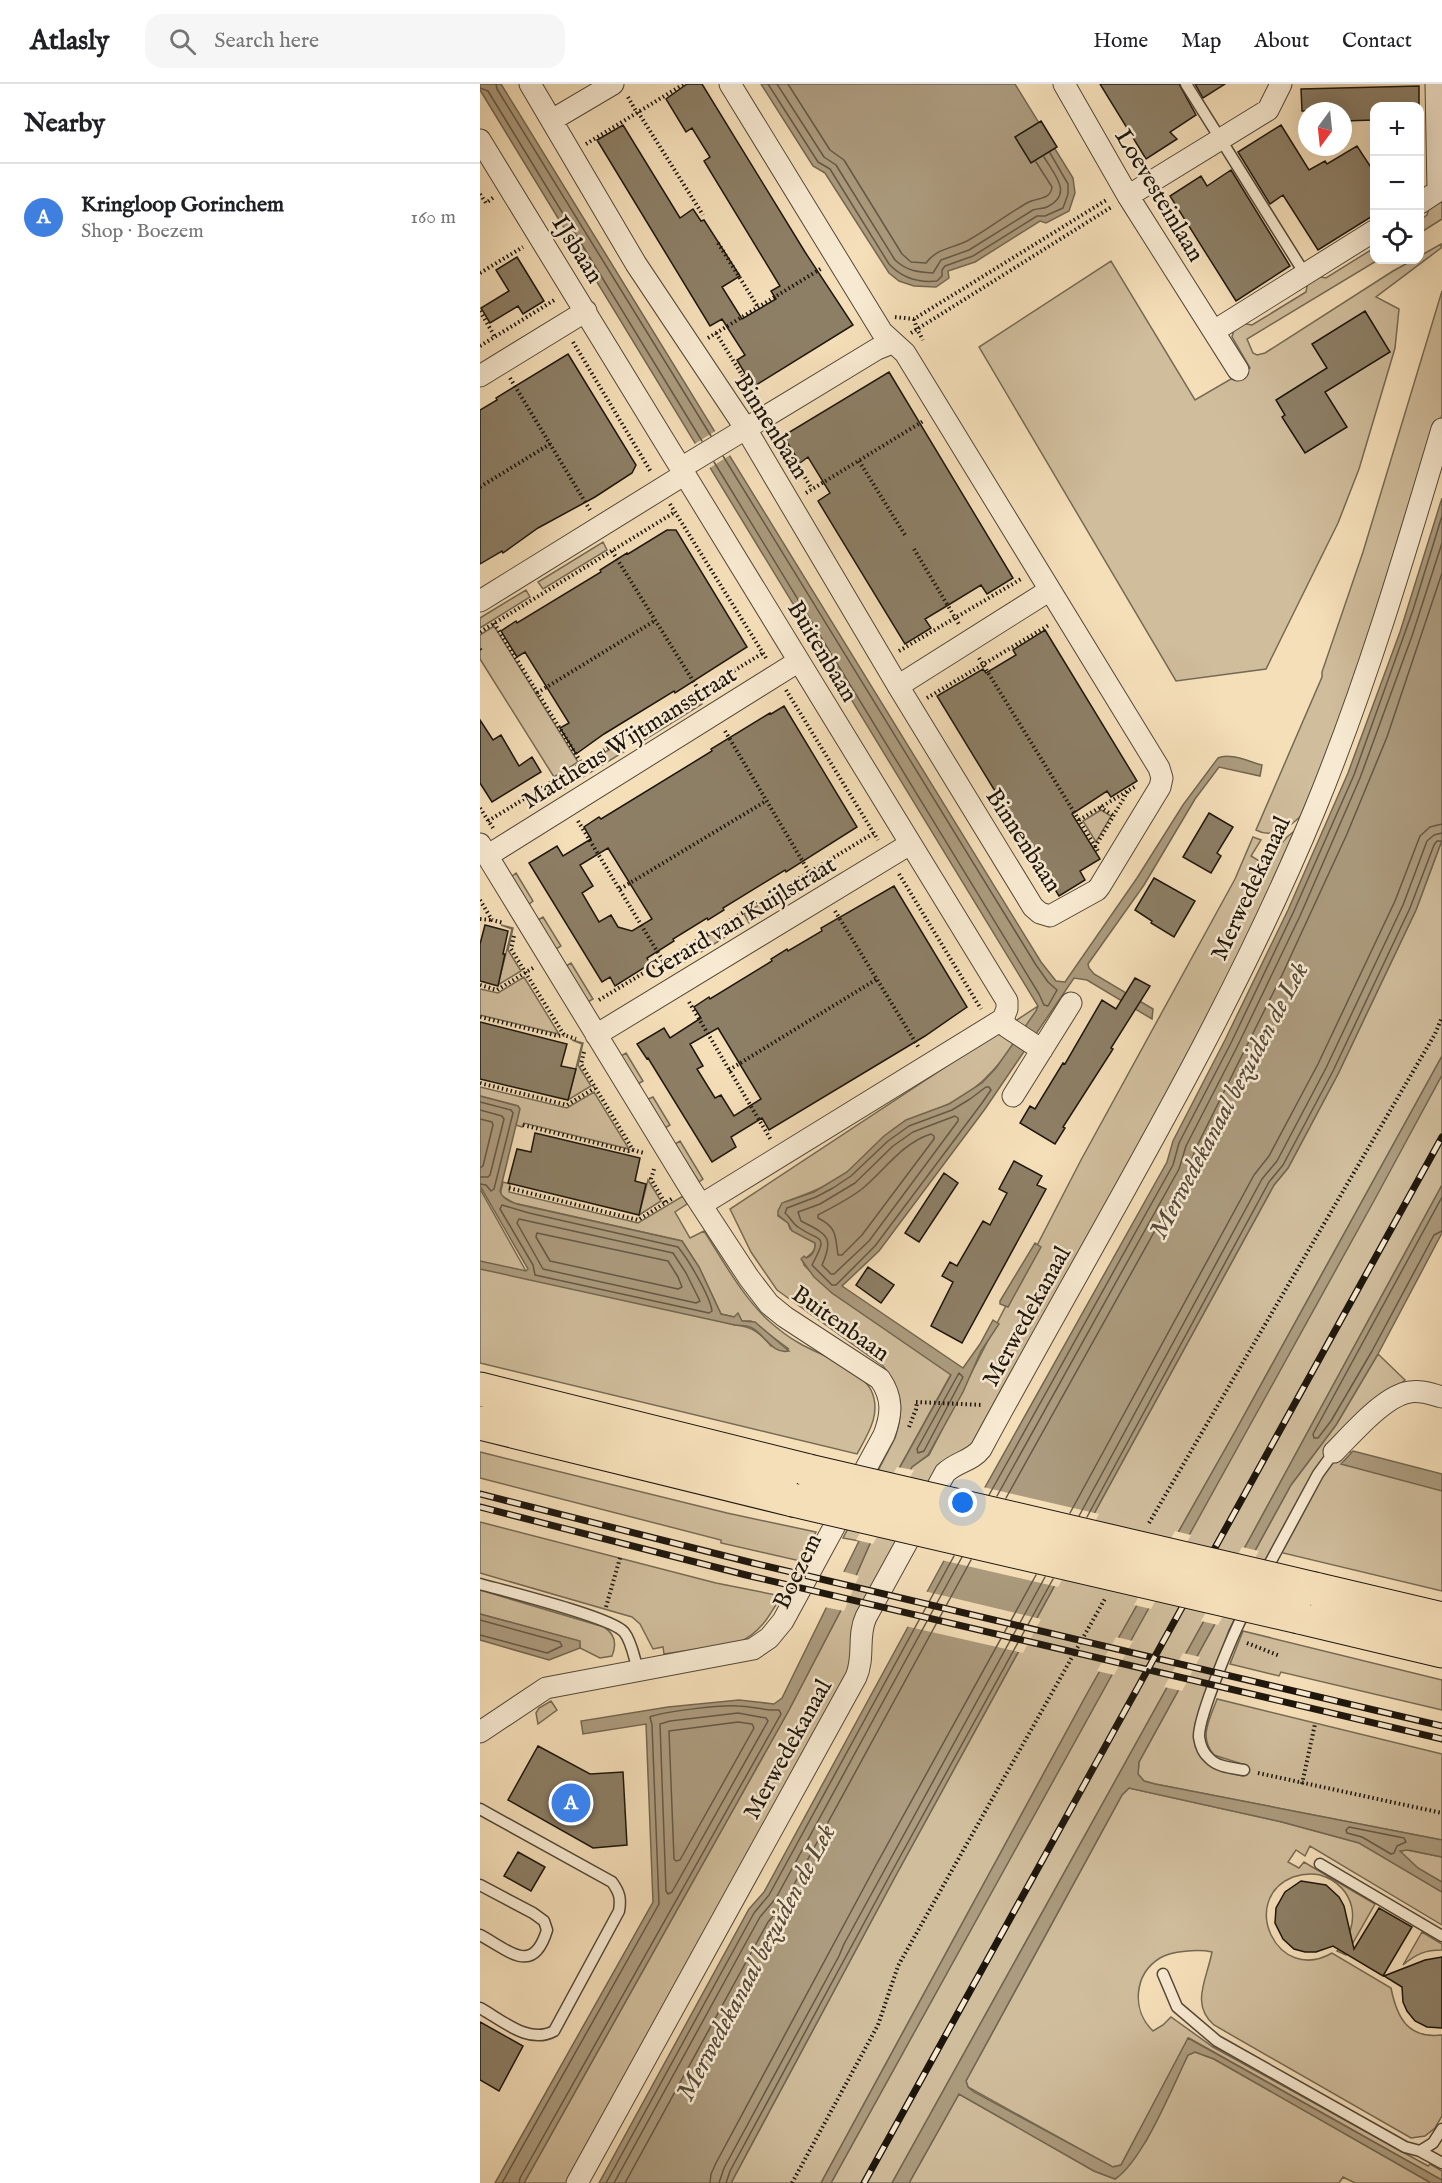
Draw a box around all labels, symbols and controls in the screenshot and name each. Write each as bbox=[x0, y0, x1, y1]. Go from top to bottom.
search box bbox=[145, 14, 565, 68]
text: Atlasly bbox=[30, 24, 109, 59]
icon: search bbox=[166, 25, 199, 58]
text: Search here bbox=[214, 27, 319, 55]
text: Home bbox=[1093, 28, 1148, 55]
text: Map bbox=[1181, 28, 1221, 55]
text: About bbox=[1254, 28, 1309, 55]
text: Contact bbox=[1342, 28, 1412, 55]
north arrow bbox=[1298, 102, 1352, 156]
map controls bbox=[1370, 102, 1424, 264]
button: + bbox=[1370, 102, 1424, 156]
text: Nearby bbox=[24, 107, 105, 140]
street label: Loevesteinlaan bbox=[1107, 124, 1211, 268]
button: − bbox=[1370, 156, 1424, 210]
text: Kringloop Gorinchem bbox=[81, 191, 284, 219]
text: A bbox=[37, 205, 50, 230]
text: 160 m bbox=[410, 205, 456, 230]
street label: IJsbaan bbox=[544, 210, 610, 290]
button: locate bbox=[1370, 210, 1424, 264]
text: Shop · Boezem bbox=[81, 219, 204, 244]
street label: Binnenbaan bbox=[726, 369, 815, 485]
street label: Buitenbaan bbox=[779, 595, 864, 708]
street label: Mattheus Wijtmansstraat bbox=[517, 660, 743, 817]
street label: Binnenbaan bbox=[978, 783, 1068, 899]
street label: Merwedekanaal bbox=[1204, 811, 1299, 966]
street label: Gerard van Kuijlstraat bbox=[639, 850, 842, 989]
water label: Merwedekanaal bezuiden de Lek bbox=[1142, 956, 1317, 1245]
street label: Merwedekanaal bbox=[976, 1241, 1079, 1392]
street label: Buitenbaan bbox=[785, 1279, 895, 1369]
your location bbox=[948, 1488, 977, 1517]
street label: Boezem bbox=[767, 1529, 830, 1615]
street label: Merwedekanaal bbox=[737, 1674, 840, 1825]
pin: A bbox=[552, 1780, 590, 1826]
water label: Merwedekanaal bezuiden de Lek bbox=[669, 1818, 844, 2107]

